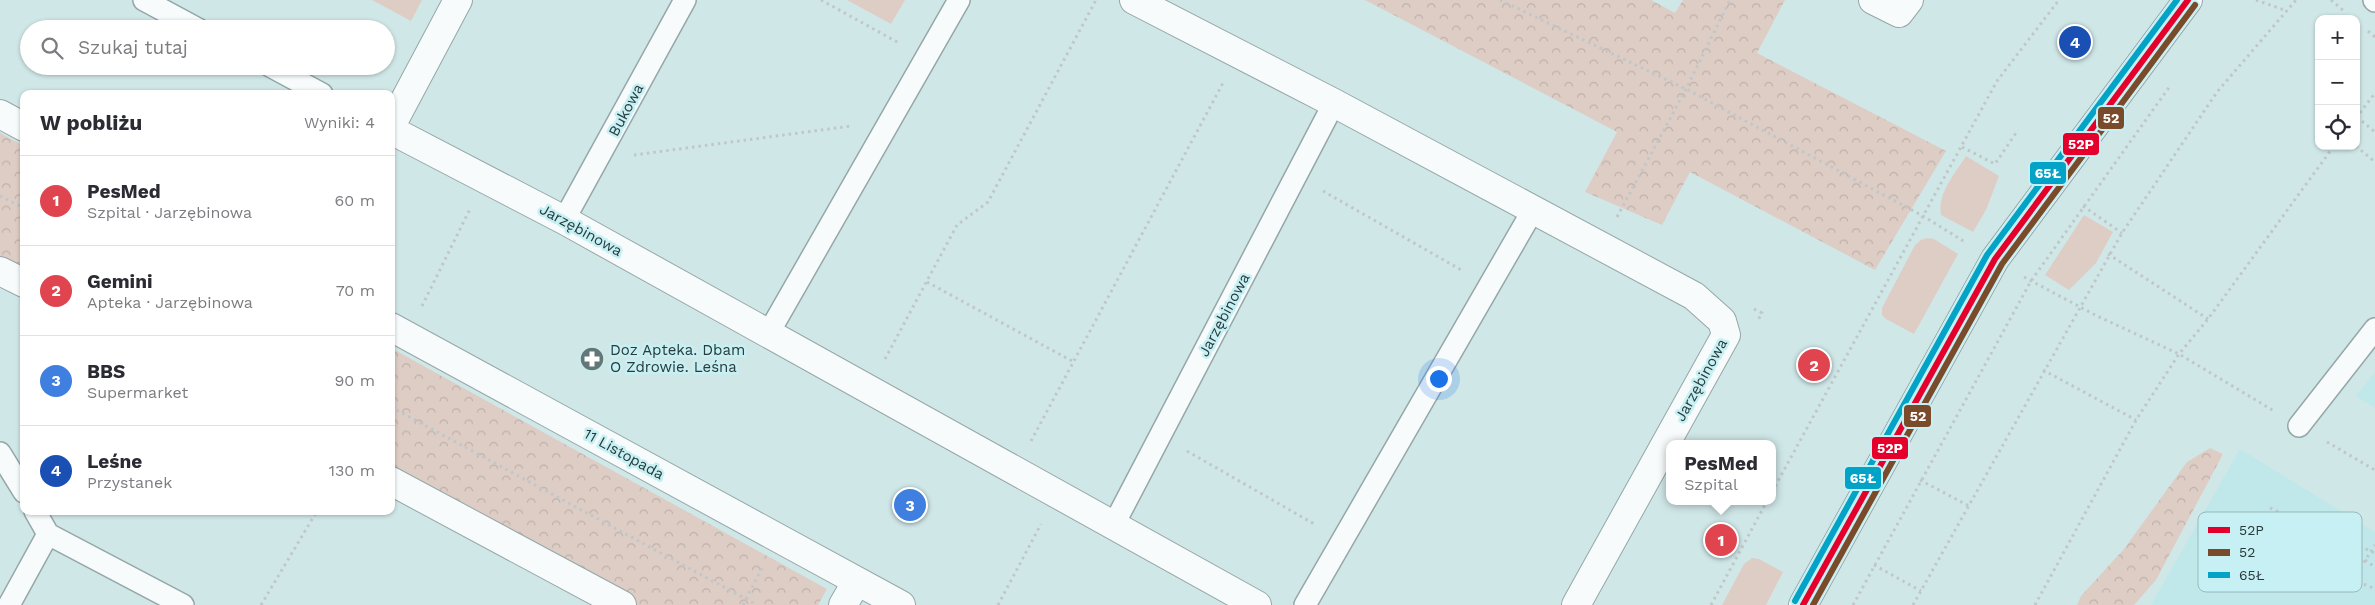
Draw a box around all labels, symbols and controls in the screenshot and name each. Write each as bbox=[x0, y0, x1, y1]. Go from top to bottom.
map controls bbox=[2315, 15, 2360, 150]
button: + bbox=[2315, 15, 2360, 60]
search box bbox=[20, 20, 395, 75]
pin: 4 bbox=[2059, 23, 2091, 61]
icon: search bbox=[38, 34, 66, 62]
text: Szukaj tutaj bbox=[78, 36, 188, 59]
button: − bbox=[2315, 60, 2360, 105]
street label: Bukowa bbox=[605, 80, 648, 139]
button: locate bbox=[2315, 105, 2360, 150]
line badge: 52 bbox=[2097, 106, 2125, 130]
text: W pobliżu bbox=[40, 110, 142, 135]
text: 52 bbox=[2103, 110, 2119, 126]
text: Wyniki: 4 bbox=[304, 113, 375, 132]
line badge: 52P bbox=[2062, 132, 2100, 156]
text: 52P bbox=[2068, 136, 2094, 152]
line badge: 65Ł bbox=[2029, 161, 2067, 185]
text: 65Ł bbox=[2035, 165, 2061, 181]
text: PesMed bbox=[87, 180, 161, 203]
text: 1 bbox=[53, 191, 59, 210]
text: 60 m bbox=[335, 191, 375, 210]
street label: Jarzębinowa bbox=[537, 200, 626, 260]
text: Szpital · Jarzębinowa bbox=[87, 203, 252, 222]
text: Gemini bbox=[87, 270, 152, 293]
street label: Jarzębinowa bbox=[1195, 270, 1254, 360]
text: 2 bbox=[51, 281, 61, 300]
text: 70 m bbox=[336, 281, 375, 300]
text: Apteka · Jarzębinowa bbox=[87, 293, 253, 312]
street label: Jarzębinowa bbox=[1671, 335, 1731, 424]
place label: Doz Apteka. Dbam O Zdrowie. Leśna bbox=[610, 341, 745, 376]
pharmacy icon: Doz Apteka. Dbam O Zdrowie. Leśna bbox=[579, 346, 605, 372]
pin: 2 bbox=[1798, 346, 1830, 384]
text: BBS bbox=[87, 360, 125, 383]
your location bbox=[1426, 366, 1452, 392]
text: 3 bbox=[51, 371, 61, 390]
text: 90 m bbox=[334, 371, 375, 390]
text: Supermarket bbox=[87, 383, 188, 402]
line badge: 52 bbox=[1903, 404, 1932, 428]
text: 52 bbox=[1910, 408, 1926, 424]
street label: 11 Listopada bbox=[581, 425, 668, 484]
line badge: 52P bbox=[1871, 436, 1909, 460]
popup bbox=[1666, 440, 1776, 505]
text: 52P bbox=[1877, 440, 1903, 456]
text: Leśne bbox=[87, 450, 142, 473]
text: PesMed bbox=[1684, 452, 1758, 475]
text: 4 bbox=[51, 461, 61, 480]
text: 130 m bbox=[329, 461, 375, 480]
line badge: 65Ł bbox=[1844, 466, 1882, 490]
text: 65Ł bbox=[1850, 470, 1876, 486]
text: Przystanek bbox=[87, 473, 172, 492]
text: Szpital bbox=[1684, 475, 1738, 494]
pin: 3 bbox=[894, 486, 926, 524]
legend bbox=[2198, 512, 2362, 592]
pin: 1 bbox=[1705, 521, 1737, 559]
text: 52P bbox=[2239, 522, 2264, 538]
text: 52 bbox=[2239, 544, 2255, 560]
text: 65Ł bbox=[2239, 567, 2265, 583]

